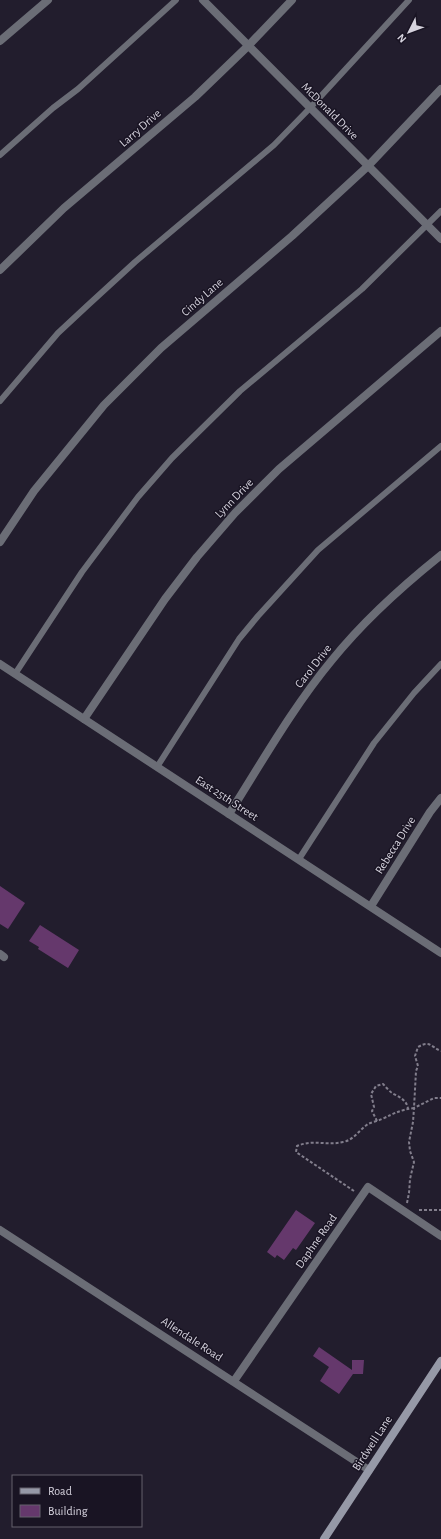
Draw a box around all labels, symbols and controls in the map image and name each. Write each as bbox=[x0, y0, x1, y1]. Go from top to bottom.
north arrow bbox=[389, 12, 429, 52]
text: N bbox=[395, 32, 409, 45]
street label: McDonald Drive bbox=[299, 80, 361, 142]
street label: Larry Drive bbox=[117, 107, 164, 150]
street label: Cindy Lane bbox=[179, 276, 226, 319]
street label: Lynn Drive bbox=[213, 476, 256, 521]
street label: Carol Drive bbox=[292, 642, 334, 690]
street label: East 25th Street bbox=[193, 773, 261, 823]
street label: Rebecca Drive bbox=[373, 814, 417, 876]
street label: Daphne Road bbox=[293, 1212, 339, 1270]
street label: Allendale Road bbox=[159, 1315, 225, 1363]
street label: Birdwell Lane bbox=[350, 1413, 394, 1473]
legend bbox=[12, 1475, 142, 1527]
text: Road bbox=[48, 1485, 72, 1497]
text: Building bbox=[48, 1505, 88, 1517]

